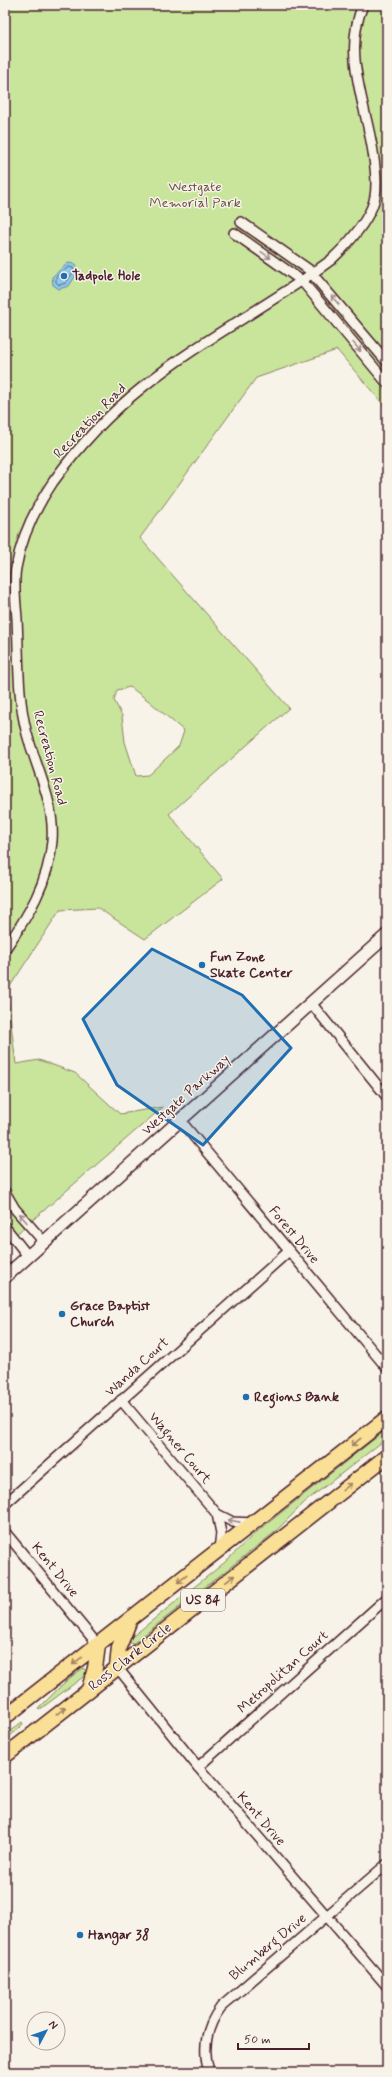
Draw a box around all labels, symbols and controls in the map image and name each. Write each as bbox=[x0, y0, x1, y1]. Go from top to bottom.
park label: Westgate Memorial Park bbox=[149, 178, 241, 212]
one-way arrow bbox=[260, 251, 271, 259]
place label: Tadpole Hole bbox=[72, 267, 141, 285]
marker: Tadpole Hole bbox=[59, 271, 69, 281]
one-way arrow bbox=[330, 295, 339, 305]
one-way arrow bbox=[353, 342, 362, 352]
street label: Recreation Road bbox=[50, 380, 130, 462]
street label: Recreation Road bbox=[29, 709, 71, 807]
place label: Fun Zone Skate Center bbox=[210, 948, 293, 982]
marker: Fun Zone Skate Center bbox=[197, 960, 207, 970]
street label: Westgate Parkway bbox=[138, 1051, 234, 1139]
street label: Forest Drive bbox=[265, 1202, 323, 1268]
one-way arrow bbox=[18, 1213, 28, 1223]
place label: Grace Baptist Church bbox=[70, 1297, 150, 1331]
marker: Grace Baptist Church bbox=[57, 1309, 67, 1319]
street label: Wanda Court bbox=[101, 1333, 173, 1401]
place label: Regions Bank bbox=[254, 1388, 339, 1409]
marker: Regions Bank bbox=[241, 1392, 251, 1402]
street label: Wagner Court bbox=[143, 1408, 216, 1490]
one-way arrow bbox=[351, 1438, 362, 1447]
one-way arrow bbox=[342, 1482, 353, 1491]
one-way arrow bbox=[228, 1517, 241, 1525]
street label: Kent Drive bbox=[27, 1539, 83, 1601]
one-way arrow bbox=[177, 1574, 188, 1583]
one-way arrow bbox=[224, 1574, 235, 1583]
road number: US 84 bbox=[181, 1589, 225, 1611]
street label: Ross Clark Circle bbox=[85, 1619, 175, 1695]
street label: Metropolitan Court bbox=[234, 1627, 332, 1717]
one-way arrow bbox=[72, 1657, 83, 1665]
one-way arrow bbox=[55, 1707, 66, 1716]
street label: Kent Drive bbox=[233, 1788, 289, 1850]
street label: Blumberg Drive bbox=[226, 1909, 312, 1986]
place label: Hangar 38 bbox=[88, 1926, 150, 1946]
marker: Hangar 38 bbox=[75, 1930, 85, 1940]
north arrow bbox=[26, 2011, 66, 2051]
text: N bbox=[45, 2018, 60, 2032]
scale bar bbox=[238, 2025, 309, 2051]
text: 50 m bbox=[244, 2032, 271, 2048]

